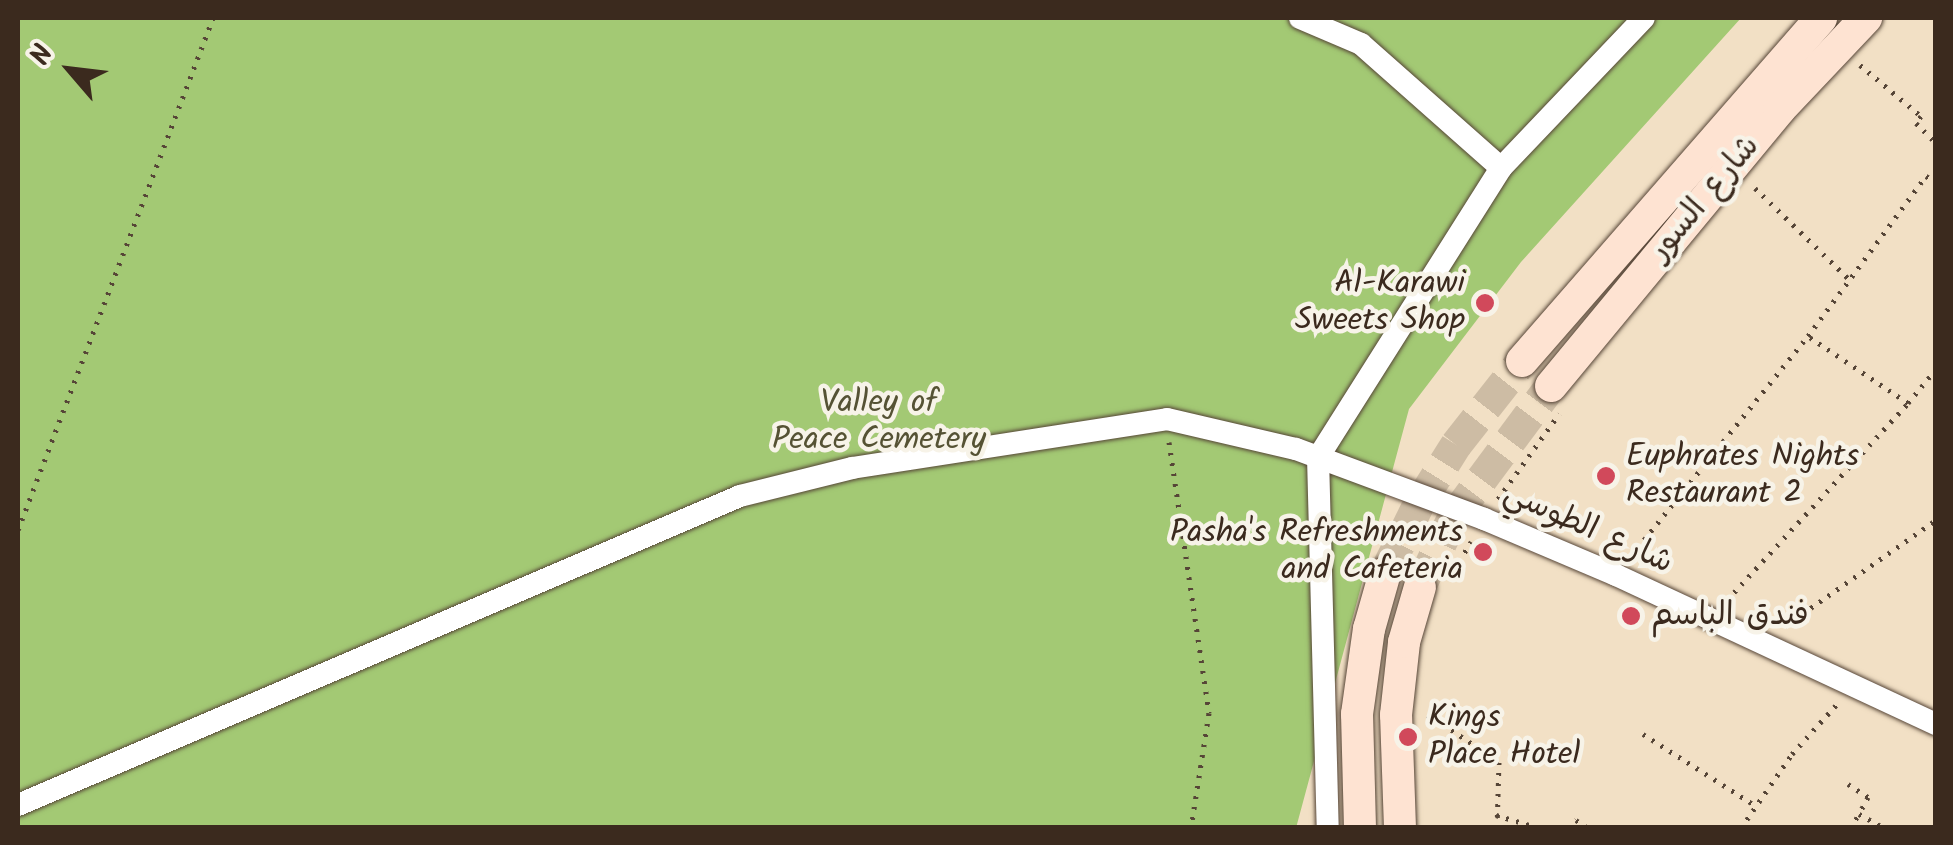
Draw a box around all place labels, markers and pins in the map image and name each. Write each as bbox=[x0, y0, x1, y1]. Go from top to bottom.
place label: Al-Karawi Sweets Shop bbox=[1295, 266, 1465, 341]
marker: Al-Karawi Sweets Shop bbox=[1474, 292, 1496, 314]
place label: Euphrates Nights Restaurant 2 bbox=[1626, 439, 1859, 514]
marker: Euphrates Nights Restaurant 2 bbox=[1595, 465, 1617, 487]
place label: Pasha's Refreshments and Cafeteria bbox=[1170, 515, 1463, 590]
marker: Pasha's Refreshments and Cafeteria bbox=[1472, 541, 1494, 563]
place label: فندق الباسم bbox=[1651, 597, 1809, 635]
marker: فندق الباسم bbox=[1620, 605, 1642, 627]
place label: Kings Place Hotel bbox=[1428, 700, 1580, 775]
marker: Kings Place Hotel bbox=[1397, 726, 1419, 748]

